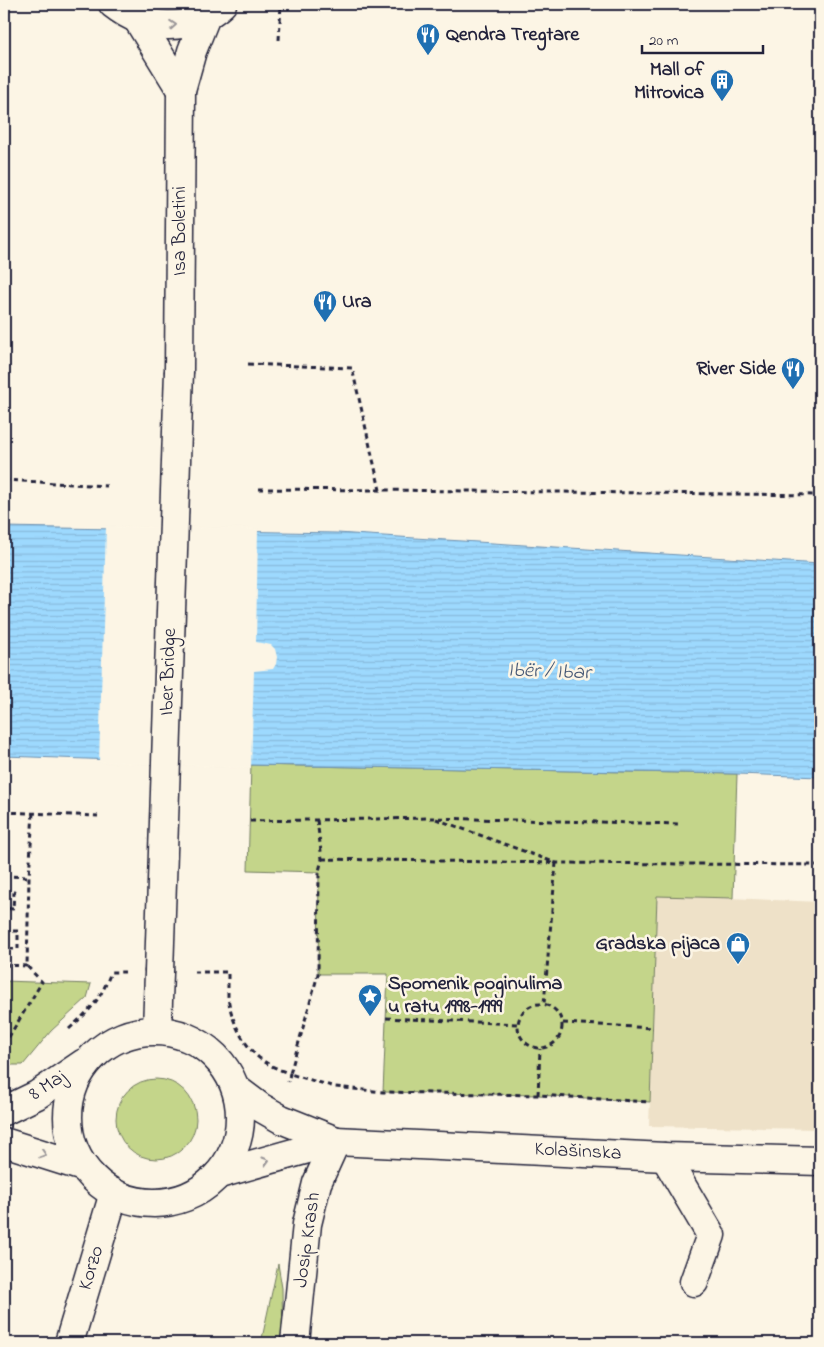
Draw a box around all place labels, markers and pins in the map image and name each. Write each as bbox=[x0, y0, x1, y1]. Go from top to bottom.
place label: Qendra Tregtare bbox=[446, 21, 580, 51]
restaurant icon: Qendra Tregtare bbox=[415, 22, 441, 56]
place label: Mall of Mitrovica bbox=[634, 56, 705, 108]
building icon: Mall of Mitrovica bbox=[709, 68, 735, 102]
place label: Ura bbox=[342, 288, 372, 317]
restaurant icon: Ura bbox=[312, 289, 338, 323]
place label: River Side bbox=[696, 355, 777, 384]
restaurant icon: River Side bbox=[780, 356, 806, 390]
place label: Gradska pijaca bbox=[596, 930, 720, 959]
shop icon: Gradska pijaca bbox=[725, 931, 751, 965]
place label: Spomenik poginulima u ratu 1998-1999 bbox=[388, 970, 562, 1022]
place icon: Spomenik poginulima u ratu 1998-1999 bbox=[357, 983, 383, 1017]

